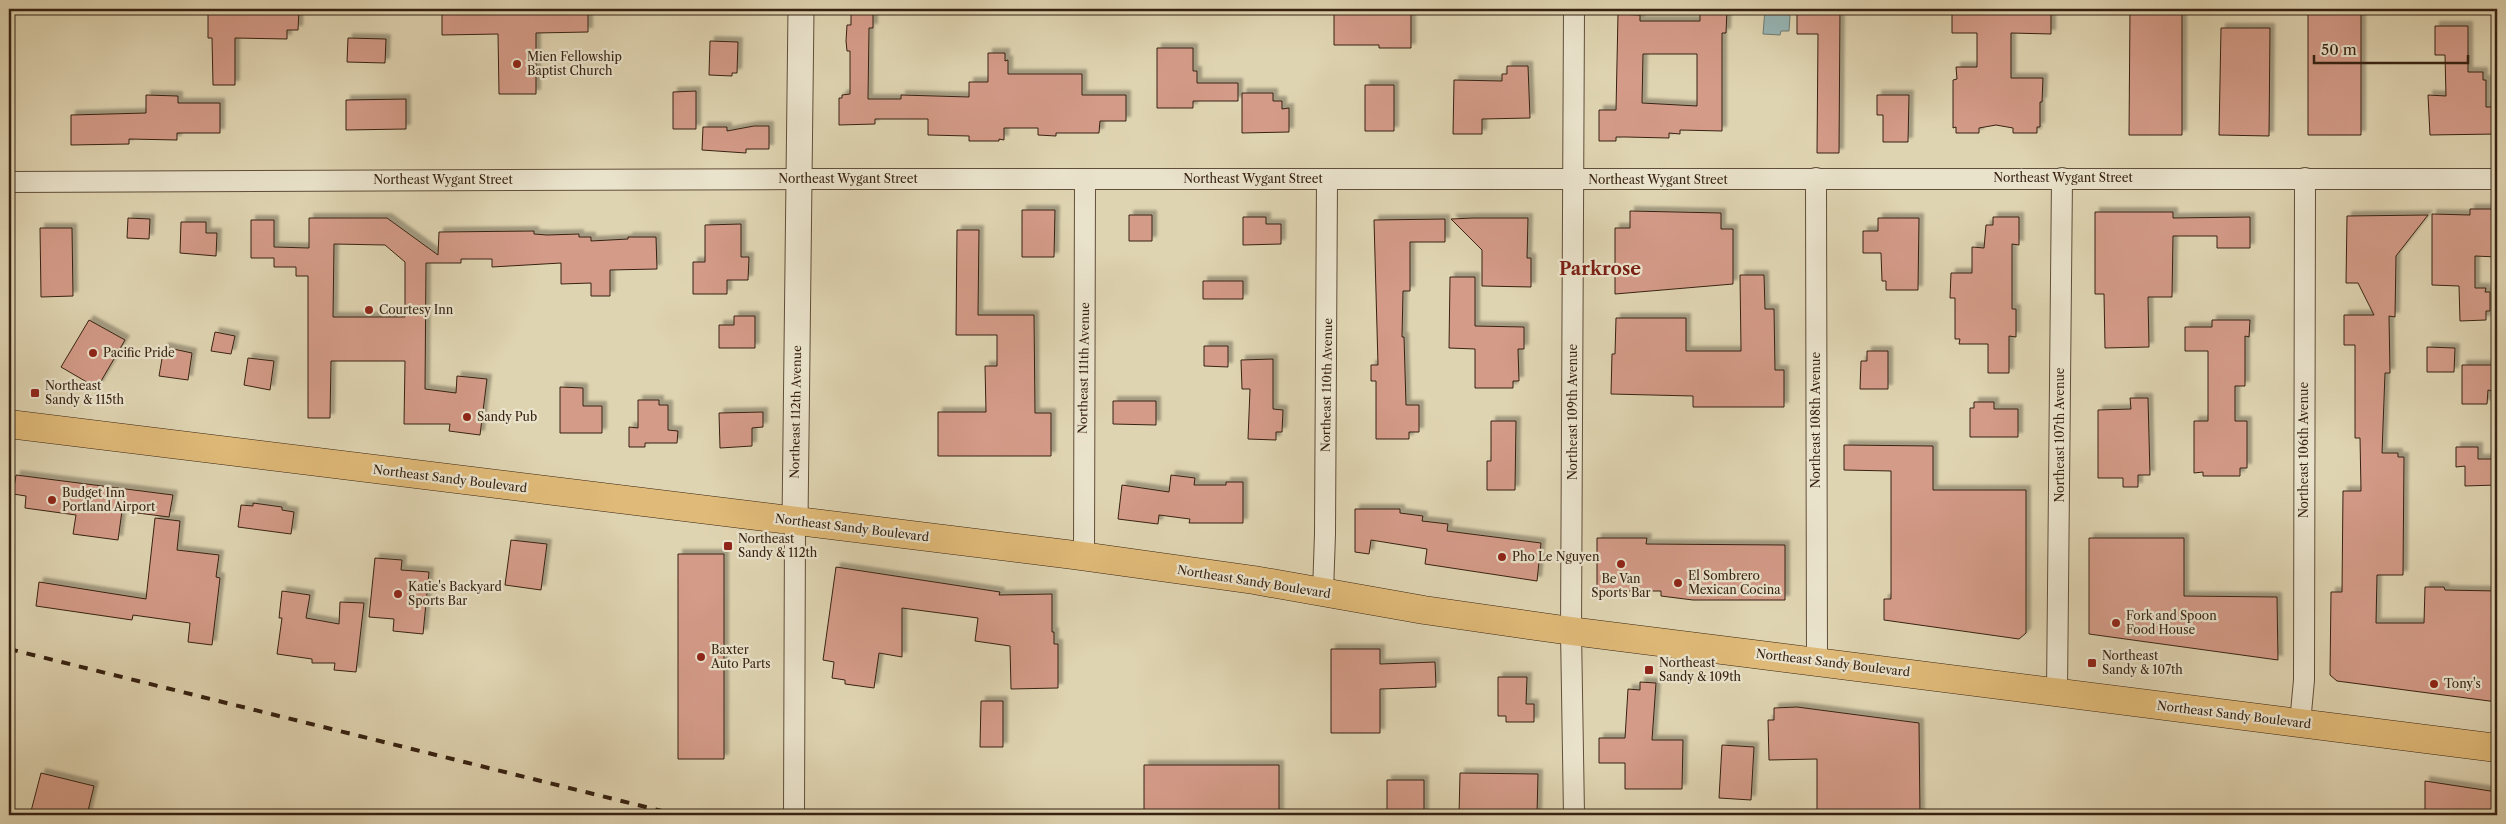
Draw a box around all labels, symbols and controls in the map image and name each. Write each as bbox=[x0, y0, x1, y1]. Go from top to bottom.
scale bar bbox=[2314, 32, 2467, 64]
text: 50 m bbox=[2321, 40, 2357, 59]
place label: Mien Fellowship Baptist Church bbox=[527, 49, 622, 78]
marker: Mien Fellowship Baptist Church bbox=[511, 58, 523, 70]
street label: Northeast Wygant Street bbox=[1993, 170, 2133, 185]
street label: Northeast Wygant Street bbox=[778, 171, 918, 186]
street label: Northeast Wygant Street bbox=[1183, 171, 1323, 186]
street label: Northeast Wygant Street bbox=[373, 172, 513, 187]
street label: Northeast Wygant Street bbox=[1588, 172, 1728, 187]
district label: Parkrose bbox=[1559, 258, 1641, 280]
place label: Courtesy Inn bbox=[379, 302, 454, 317]
street label: Northeast 111th Avenue bbox=[1075, 302, 1092, 434]
marker: Courtesy Inn bbox=[363, 304, 375, 316]
street label: Northeast 110th Avenue bbox=[1318, 317, 1335, 452]
street label: Northeast 109th Avenue bbox=[1565, 344, 1580, 480]
place label: Pacific Pride bbox=[103, 345, 175, 360]
street label: Northeast 112th Avenue bbox=[787, 345, 804, 479]
marker: Pacific Pride bbox=[87, 347, 99, 359]
street label: Northeast 108th Avenue bbox=[1808, 352, 1823, 488]
street label: Northeast 107th Avenue bbox=[2052, 367, 2067, 503]
place label: Northeast Sandy & 115th bbox=[45, 378, 124, 407]
street label: Northeast 106th Avenue bbox=[2296, 382, 2311, 518]
marker: Northeast Sandy & 115th bbox=[29, 387, 41, 399]
place label: Sandy Pub bbox=[477, 409, 537, 424]
marker: Sandy Pub bbox=[461, 411, 473, 423]
street label: Northeast Sandy Boulevard bbox=[372, 462, 529, 495]
place label: Budget Inn Portland Airport bbox=[62, 485, 156, 514]
marker: Budget Inn Portland Airport bbox=[46, 494, 58, 506]
street label: Northeast Sandy Boulevard bbox=[774, 511, 931, 544]
place label: Northeast Sandy & 112th bbox=[738, 531, 818, 560]
marker: Northeast Sandy & 112th bbox=[722, 540, 734, 552]
place label: Pho Le Nguyen bbox=[1512, 549, 1600, 564]
marker: Pho Le Nguyen bbox=[1496, 551, 1508, 563]
marker: Be Van Sports Bar bbox=[1615, 558, 1627, 570]
street label: Northeast Sandy Boulevard bbox=[1176, 562, 1332, 601]
place label: El Sombrero Mexican Cocina bbox=[1688, 568, 1781, 597]
place label: Be Van Sports Bar bbox=[1591, 571, 1651, 600]
marker: El Sombrero Mexican Cocina bbox=[1672, 577, 1684, 589]
place label: Katie's Backyard Sports Bar bbox=[408, 579, 502, 608]
marker: Katie's Backyard Sports Bar bbox=[392, 588, 404, 600]
place label: Fork and Spoon Food House bbox=[2126, 608, 2217, 637]
marker: Fork and Spoon Food House bbox=[2110, 617, 2122, 629]
place label: Baxter Auto Parts bbox=[710, 642, 771, 671]
street label: Northeast Sandy Boulevard bbox=[1755, 646, 1912, 679]
place label: Northeast Sandy & 107th bbox=[2102, 648, 2183, 677]
marker: Baxter Auto Parts bbox=[695, 651, 707, 663]
place label: Northeast Sandy & 109th bbox=[1659, 655, 1741, 684]
marker: Northeast Sandy & 107th bbox=[2086, 657, 2098, 669]
marker: Northeast Sandy & 109th bbox=[1643, 664, 1655, 676]
place label: Tony's bbox=[2444, 676, 2481, 691]
marker: Tony's bbox=[2428, 678, 2440, 690]
street label: Northeast Sandy Boulevard bbox=[2156, 698, 2313, 731]

